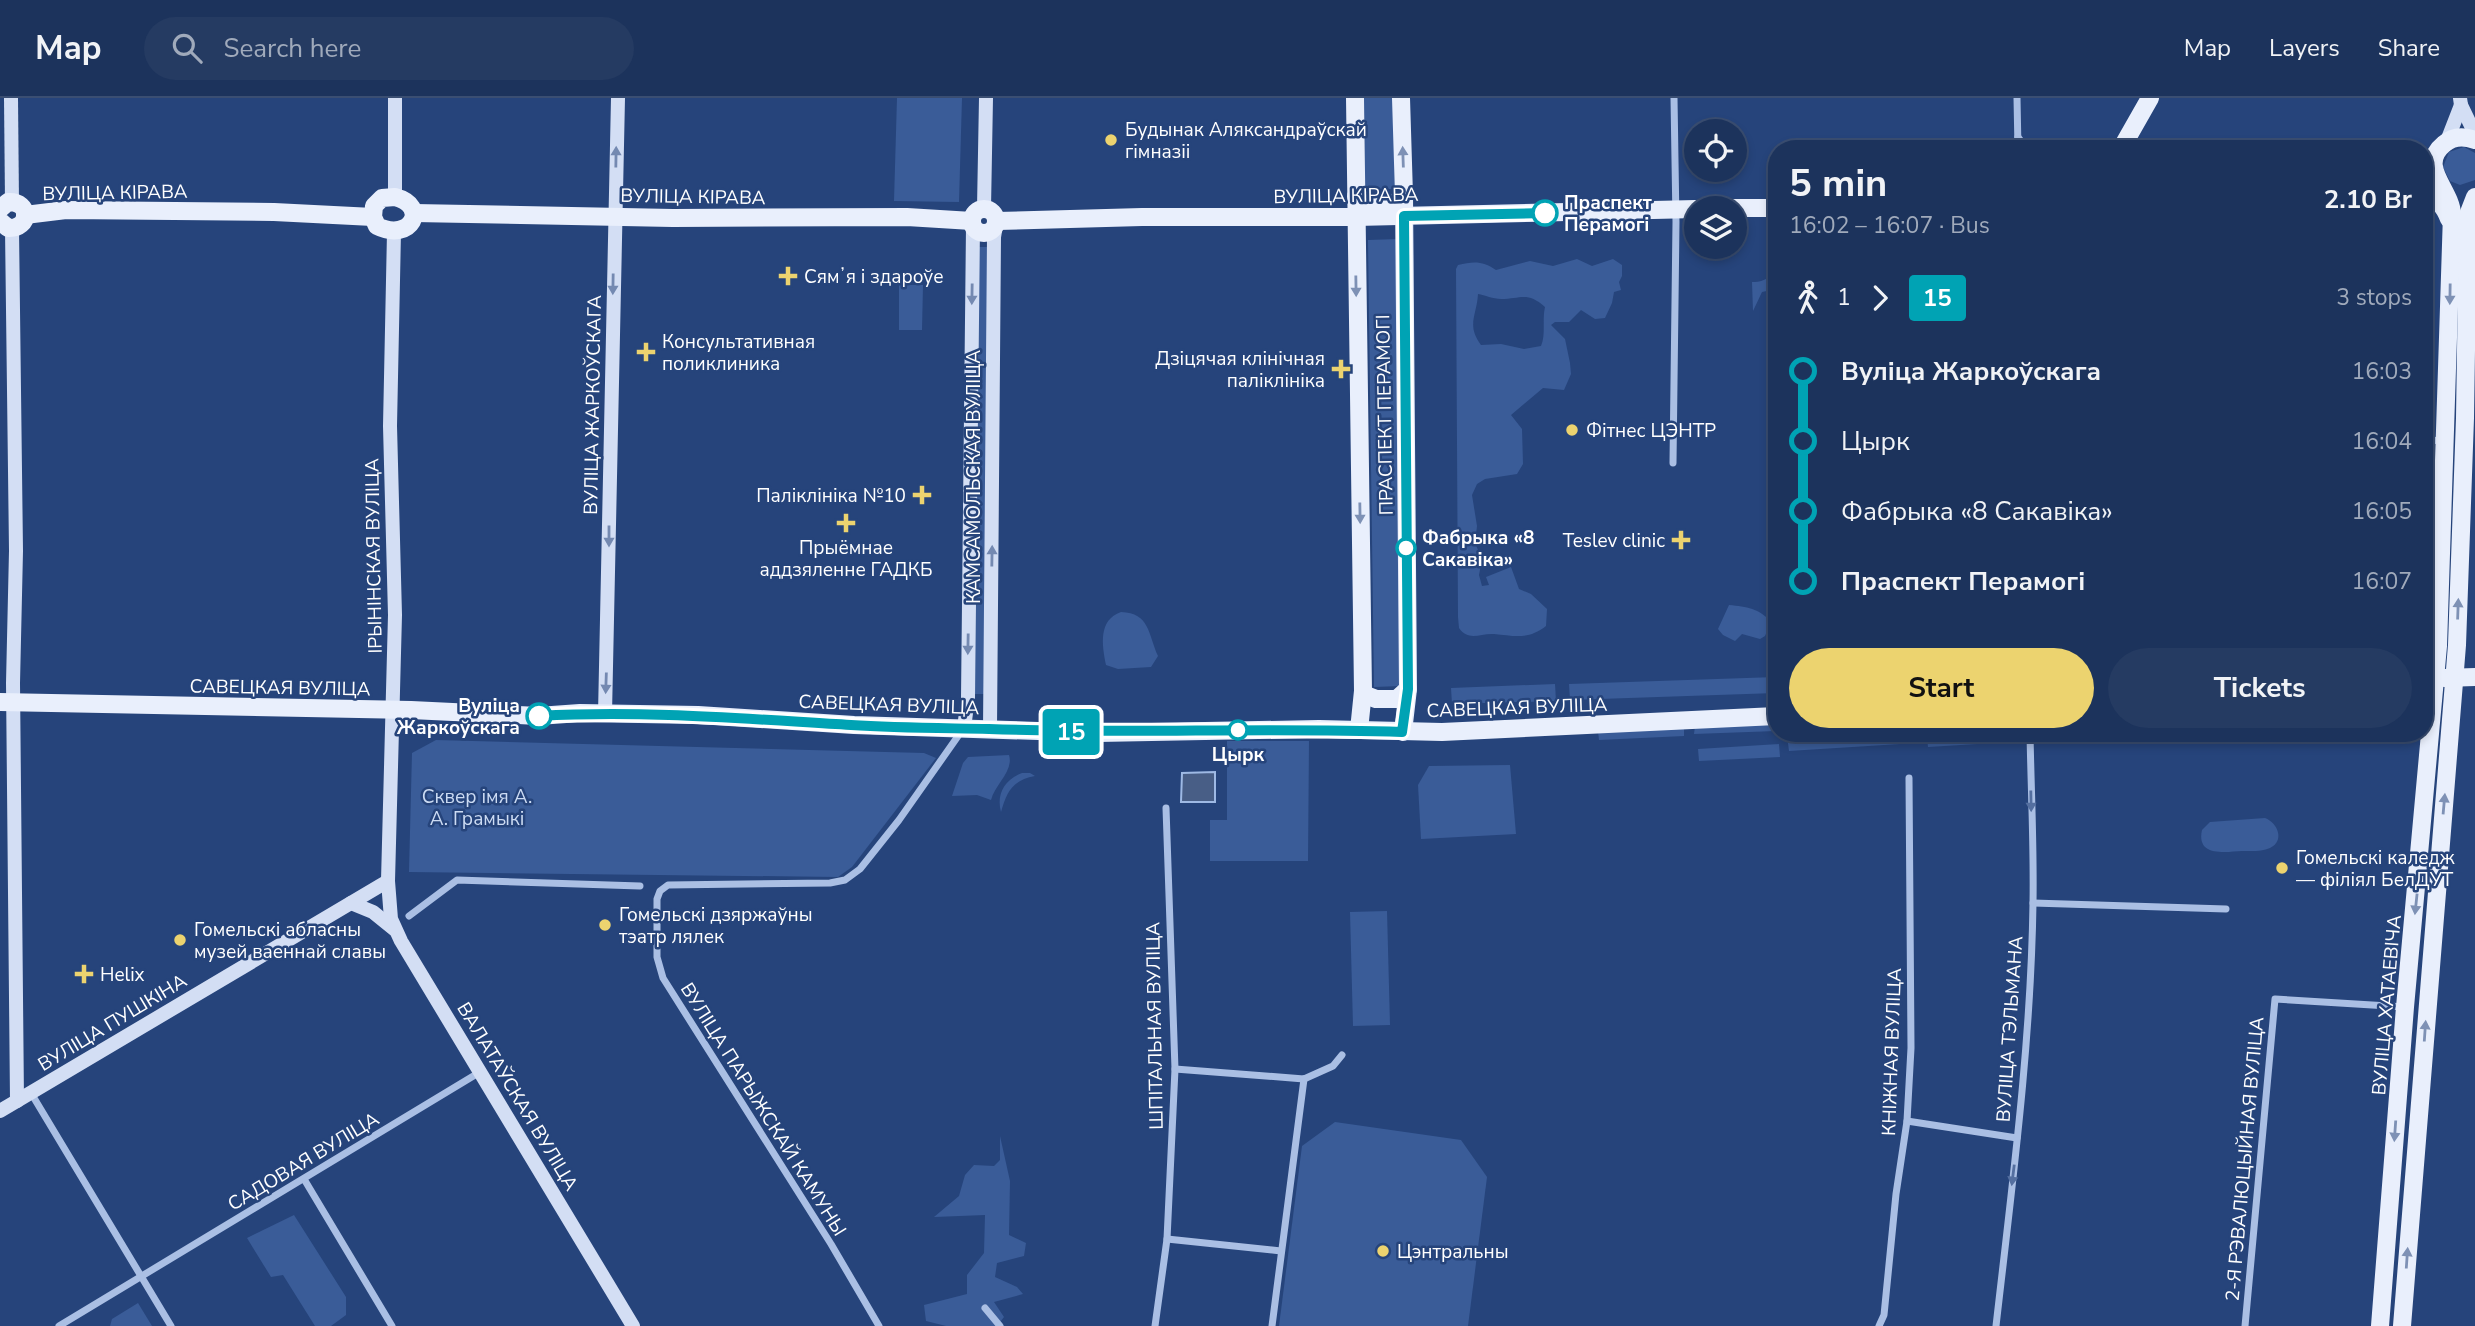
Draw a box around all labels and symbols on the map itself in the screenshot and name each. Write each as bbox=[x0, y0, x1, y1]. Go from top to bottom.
place label: Будынак Аляксандраўскай гімназіі bbox=[1125, 117, 1367, 165]
marker: Будынак Аляксандраўскай гімназіі bbox=[1103, 132, 1119, 148]
one-way arrow bbox=[610, 146, 622, 168]
one-way arrow bbox=[1397, 146, 1408, 168]
street label: ВУЛІЦА КІРАВА bbox=[42, 179, 188, 207]
street label: ВУЛІЦА КІРАВА bbox=[1273, 182, 1419, 210]
street label: ВУЛІЦА КІРАВА bbox=[620, 183, 766, 211]
place label: Праспект Перамогі bbox=[1564, 190, 1652, 238]
marker: Праспект Перамогі bbox=[1532, 200, 1558, 226]
place label: Сямʼя і здароўе bbox=[804, 264, 943, 290]
marker: Сямʼя і здароўе bbox=[778, 266, 798, 286]
one-way arrow bbox=[608, 273, 619, 295]
one-way arrow bbox=[1350, 275, 1362, 297]
one-way arrow bbox=[967, 283, 978, 305]
one-way arrow bbox=[2444, 283, 2455, 305]
street label: ВУЛІЦА ЖАРКОЎСКАГА bbox=[578, 295, 608, 515]
street label: ПРАСПЕКТ ПЕРАМОГІ bbox=[1370, 314, 1400, 516]
place label: Консультативная поликлиника bbox=[662, 329, 815, 377]
marker: Консультативная поликлиника bbox=[636, 342, 656, 362]
place label: Дзіцячая клінічная паліклініка bbox=[1155, 346, 1325, 394]
street label: КАМСАМОЛЬСКАЯ ВУЛІЦА bbox=[961, 350, 987, 604]
marker: Дзіцячая клінічная паліклініка bbox=[1331, 359, 1351, 379]
place label: Фітнес ЦЭНТР bbox=[1586, 418, 1716, 444]
marker: Фітнес ЦЭНТР bbox=[1564, 422, 1580, 438]
street label: ІРЫНІНСКАЯ ВУЛІЦА bbox=[359, 458, 389, 654]
place label: Паліклініка №10 bbox=[756, 483, 906, 509]
marker: Паліклініка №10 bbox=[912, 485, 932, 505]
one-way arrow bbox=[1355, 502, 1366, 524]
marker: Прыёмнае аддзяленне ГАДКБ bbox=[836, 513, 856, 533]
one-way arrow bbox=[603, 525, 615, 547]
place label: Фабрыка «8 Сакавіка» bbox=[1422, 525, 1534, 573]
place label: Teslev clinic bbox=[1563, 528, 1665, 554]
marker: Teslev clinic bbox=[1671, 530, 1691, 550]
place label: Прыёмнае аддзяленне ГАДКБ bbox=[759, 535, 933, 583]
marker: Фабрыка «8 Сакавіка» bbox=[1396, 538, 1416, 558]
one-way arrow bbox=[986, 545, 998, 567]
one-way arrow bbox=[2453, 598, 2464, 620]
one-way arrow bbox=[962, 633, 974, 655]
one-way arrow bbox=[600, 672, 611, 694]
street label: САВЕЦКАЯ ВУЛІЦА bbox=[189, 673, 371, 703]
street label: САВЕЦКАЯ ВУЛІЦА bbox=[798, 689, 980, 721]
street label: САВЕЦКАЯ ВУЛІЦА bbox=[1426, 692, 1608, 724]
place label: Вуліца Жаркоўскага bbox=[397, 693, 520, 741]
marker: Вуліца Жаркоўскага bbox=[526, 703, 552, 729]
line badge: 15 bbox=[1040, 709, 1102, 755]
marker: Цырк bbox=[1228, 720, 1248, 740]
place label: Цырк bbox=[1212, 742, 1265, 768]
park label: Сквер імя А. А. Грамыкі bbox=[422, 784, 532, 832]
one-way arrow bbox=[2025, 791, 2037, 813]
one-way arrow bbox=[2439, 793, 2450, 815]
place label: Гомельскі каледж — філіял БелДУТ bbox=[2296, 845, 2455, 893]
marker: Гомельскі каледж — філіял БелДУТ bbox=[2274, 860, 2290, 876]
one-way arrow bbox=[2410, 893, 2421, 915]
place label: Гомельскі дзяржаўны тэатр лялек bbox=[619, 902, 813, 950]
street label: ВУЛІЦА ХАТАЕВІЧА bbox=[2366, 914, 2408, 1096]
place label: Гомельскі абласны музей ваеннай славы bbox=[194, 917, 386, 965]
marker: Гомельскі дзяржаўны тэатр лялек bbox=[597, 917, 613, 933]
street label: ШПІТАЛЬНАЯ ВУЛІЦА bbox=[1140, 922, 1170, 1130]
marker: Гомельскі абласны музей ваеннай славы bbox=[172, 932, 188, 948]
street label: ВУЛІЦА ТЭЛЬМАНА bbox=[1991, 935, 2029, 1123]
place label: Helix bbox=[100, 962, 145, 988]
marker: Helix bbox=[74, 964, 94, 984]
street label: КНІЖНАЯ ВУЛІЦА bbox=[1876, 967, 1908, 1137]
street label: ВУЛІЦА ПУШКІНА bbox=[33, 968, 192, 1078]
street label: ВУЛІЦА ПАРЫЖСКАЙ КАМУНЫ bbox=[674, 978, 852, 1241]
street label: ВАЛАТАЎСКАЯ ВУЛІЦА bbox=[450, 997, 584, 1196]
street label: 2-Я РЭВАЛЮЦЫЙНАЯ ВУЛІЦА bbox=[2220, 1016, 2270, 1302]
one-way arrow bbox=[2420, 1020, 2431, 1042]
street label: САДОВАЯ ВУЛІЦА bbox=[223, 1106, 384, 1217]
one-way arrow bbox=[2390, 1120, 2401, 1142]
one-way arrow bbox=[2008, 1164, 2019, 1186]
place label: Цэнтральны bbox=[1397, 1239, 1509, 1265]
marker: Цэнтральны bbox=[1375, 1243, 1391, 1259]
one-way arrow bbox=[2402, 1247, 2413, 1269]

